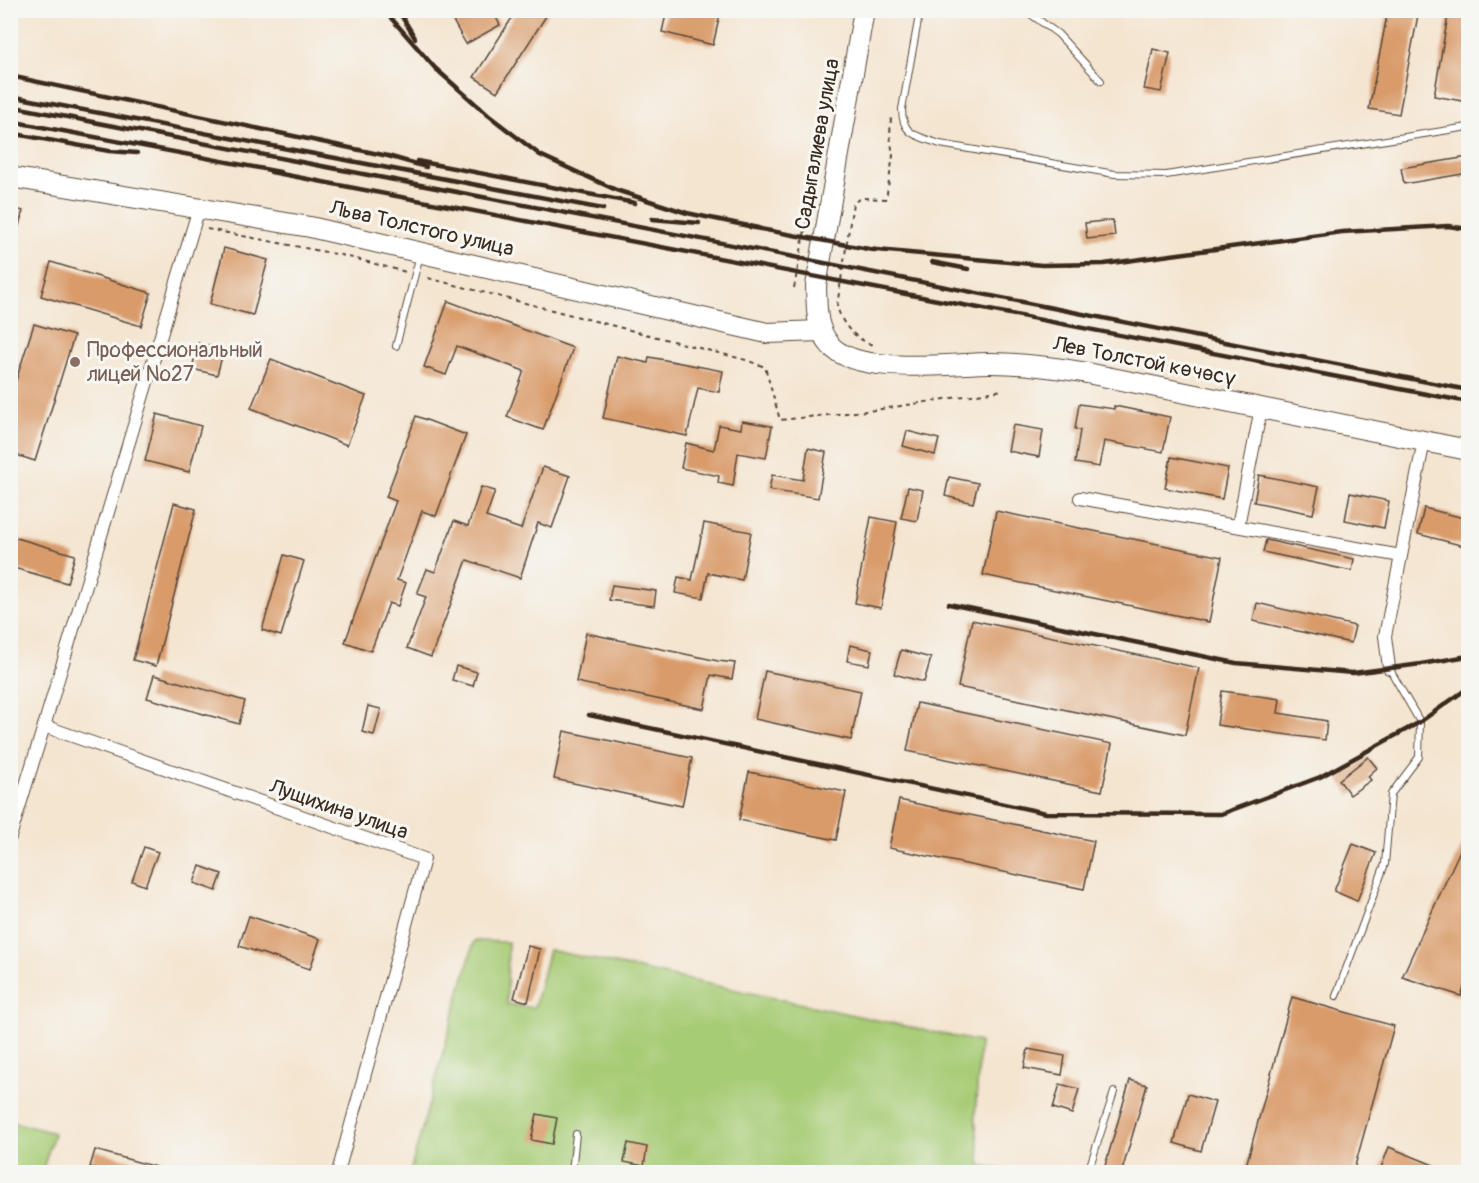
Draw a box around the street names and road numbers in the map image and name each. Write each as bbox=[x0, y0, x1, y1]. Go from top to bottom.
street label: Садыгалиева улица bbox=[789, 56, 846, 232]
street label: Льва Толстого улица bbox=[326, 194, 517, 263]
street label: Лев Толстой көчөсү bbox=[1050, 330, 1239, 393]
street label: Лущихина улица bbox=[265, 773, 412, 846]

